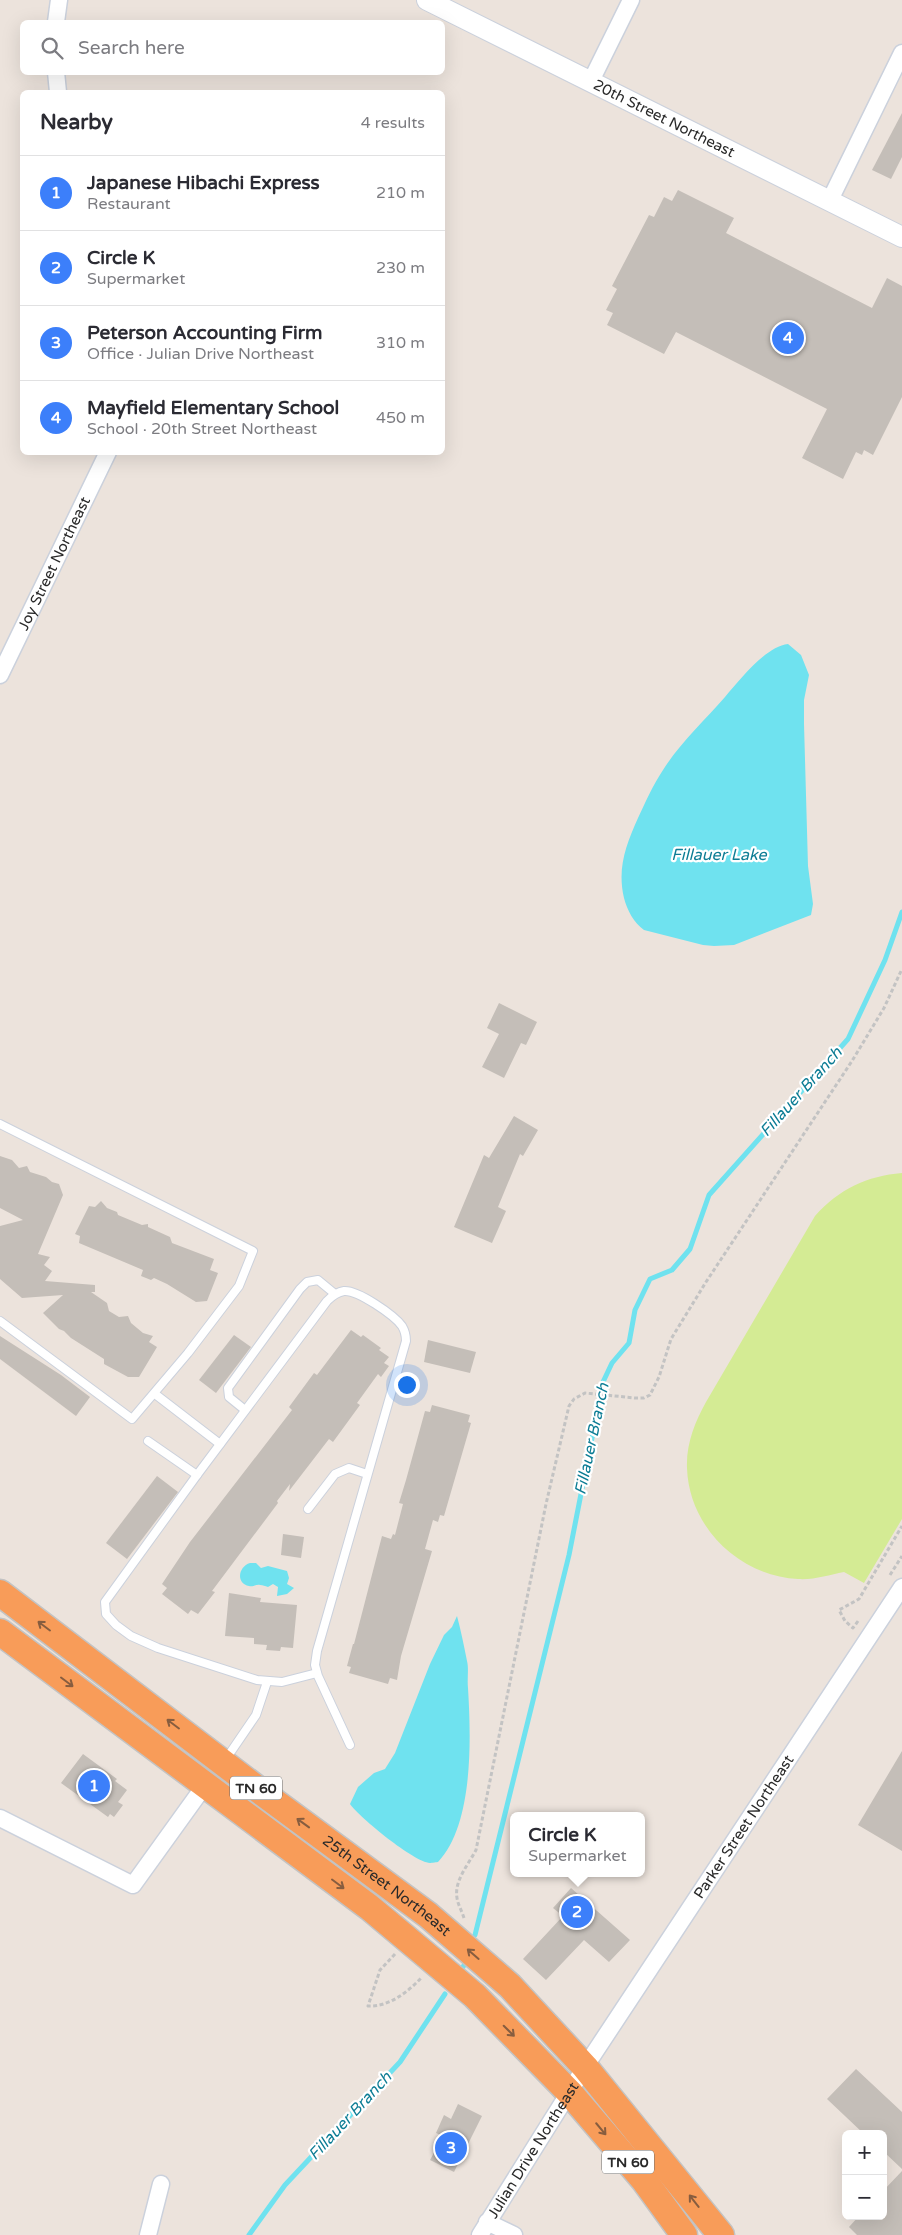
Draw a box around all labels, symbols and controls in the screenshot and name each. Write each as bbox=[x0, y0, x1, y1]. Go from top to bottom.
search box bbox=[20, 20, 445, 75]
icon: search bbox=[38, 34, 66, 62]
text: Search here bbox=[78, 37, 185, 59]
street label: 20th Street Northeast bbox=[590, 75, 738, 161]
text: Nearby bbox=[40, 110, 113, 135]
text: 4 results bbox=[361, 113, 425, 133]
text: Japanese Hibachi Express bbox=[87, 172, 320, 194]
text: 1 bbox=[51, 183, 61, 203]
text: 210 m bbox=[376, 183, 425, 203]
text: Restaurant bbox=[87, 194, 171, 214]
text: Circle K bbox=[87, 247, 155, 269]
text: 2 bbox=[51, 258, 61, 278]
text: 230 m bbox=[376, 258, 425, 278]
text: Supermarket bbox=[87, 269, 185, 289]
pin: 4 bbox=[772, 319, 804, 357]
text: Peterson Accounting Firm bbox=[87, 322, 322, 344]
text: 3 bbox=[51, 333, 61, 353]
text: 310 m bbox=[376, 333, 425, 353]
text: Office · Julian Drive Northeast bbox=[87, 344, 314, 364]
text: Mayfield Elementary School bbox=[87, 397, 339, 419]
text: 4 bbox=[51, 408, 61, 428]
text: 450 m bbox=[376, 408, 425, 428]
text: School · 20th Street Northeast bbox=[87, 419, 317, 439]
street label: Joy Street Northeast bbox=[14, 493, 94, 633]
water label: Fillauer Lake bbox=[671, 845, 768, 865]
water label: Fillauer Branch bbox=[756, 1042, 847, 1141]
your location bbox=[394, 1372, 420, 1398]
water label: Fillauer Branch bbox=[570, 1380, 614, 1497]
one-way arrow bbox=[37, 1621, 51, 1631]
one-way arrow bbox=[60, 1677, 74, 1687]
one-way arrow bbox=[167, 1719, 180, 1730]
street label: Parker Street Northeast bbox=[690, 1751, 798, 1902]
pin: 1 bbox=[78, 1767, 110, 1805]
road number: TN 60 bbox=[230, 1776, 282, 1800]
popup bbox=[510, 1812, 645, 1877]
one-way arrow bbox=[296, 1818, 310, 1828]
text: Circle K bbox=[528, 1824, 597, 1846]
street label: 25th Street Northeast bbox=[319, 1831, 455, 1940]
text: Supermarket bbox=[528, 1846, 627, 1866]
one-way arrow bbox=[331, 1878, 344, 1889]
pin: 2 bbox=[561, 1893, 593, 1931]
one-way arrow bbox=[466, 1948, 479, 1960]
one-way arrow bbox=[503, 2025, 515, 2037]
water label: Fillauer Branch bbox=[304, 2067, 397, 2164]
street label: Julian Drive Northeast bbox=[484, 2078, 582, 2222]
one-way arrow bbox=[595, 2122, 606, 2135]
pin: 3 bbox=[435, 2129, 467, 2167]
map controls bbox=[842, 2130, 887, 2220]
button: + bbox=[842, 2130, 887, 2175]
road number: TN 60 bbox=[602, 2150, 654, 2174]
button: − bbox=[842, 2175, 887, 2220]
one-way arrow bbox=[689, 2195, 700, 2208]

